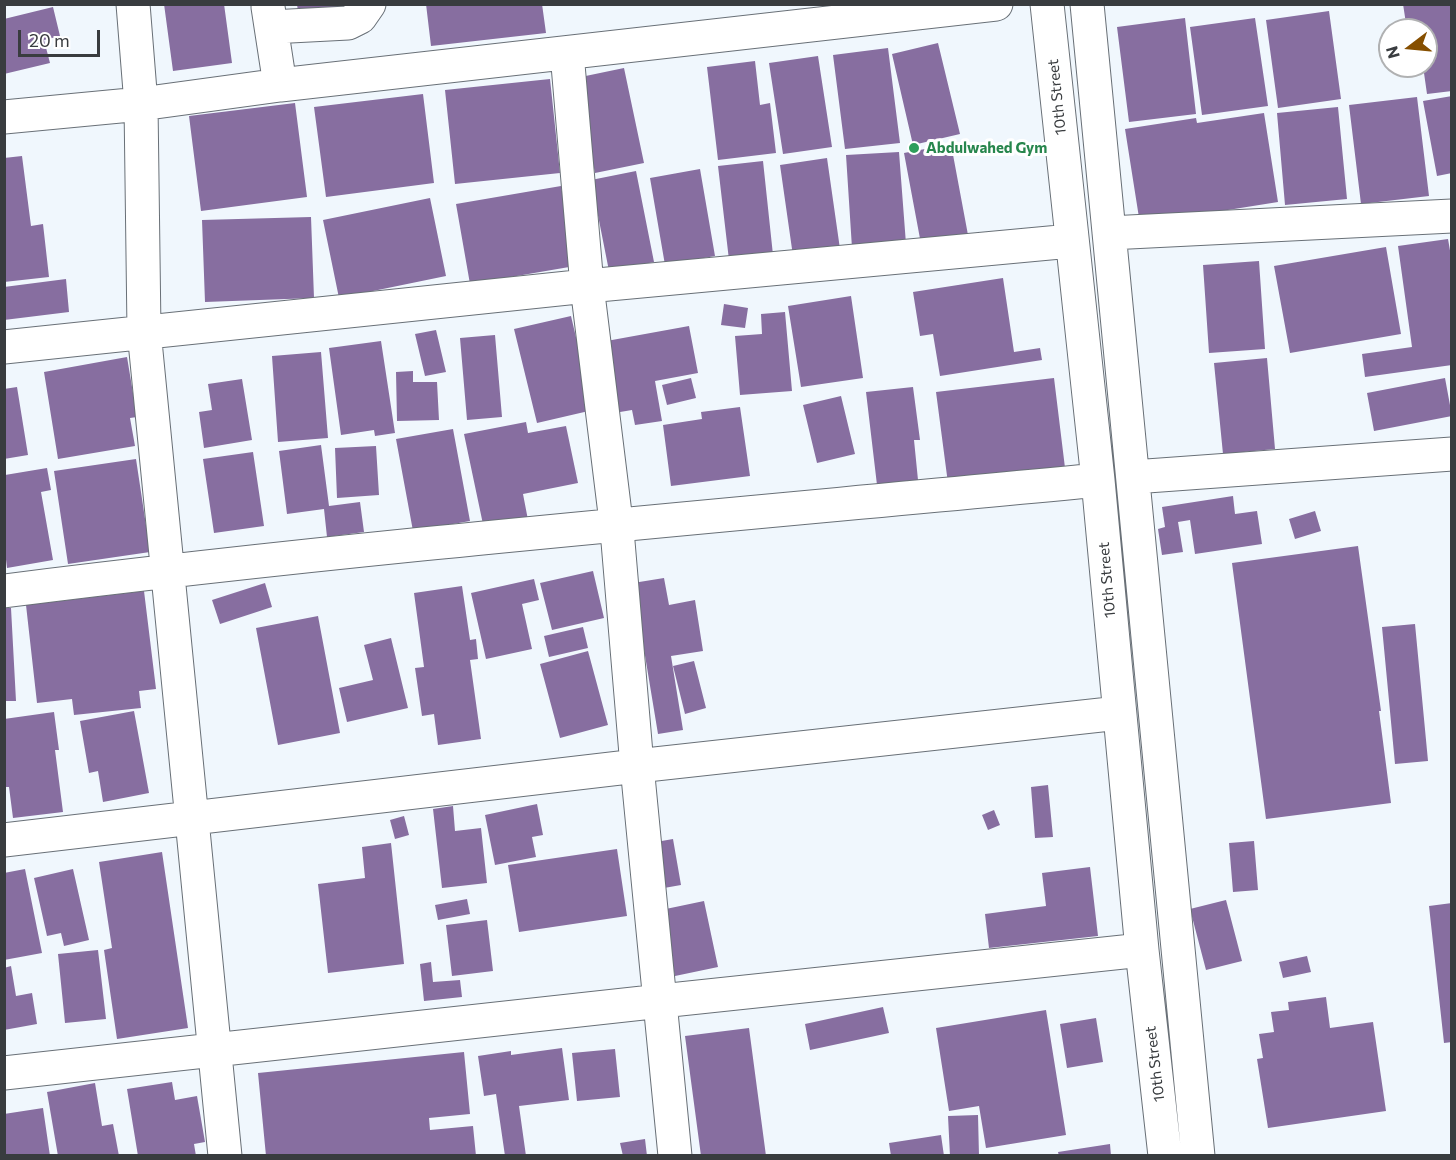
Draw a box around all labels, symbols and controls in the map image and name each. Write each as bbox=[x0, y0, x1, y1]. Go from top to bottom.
scale bar bbox=[21, 18, 104, 56]
north arrow bbox=[1378, 18, 1438, 78]
text: 20 m bbox=[29, 29, 70, 51]
text: N bbox=[1381, 44, 1403, 61]
street label: 10th Street bbox=[1044, 58, 1070, 136]
place label: Abdulwahed Gym bbox=[926, 139, 1047, 157]
marker: Abdulwahed Gym bbox=[907, 141, 921, 155]
street label: 10th Street bbox=[1095, 541, 1119, 619]
street label: 10th Street bbox=[1141, 1025, 1169, 1103]

